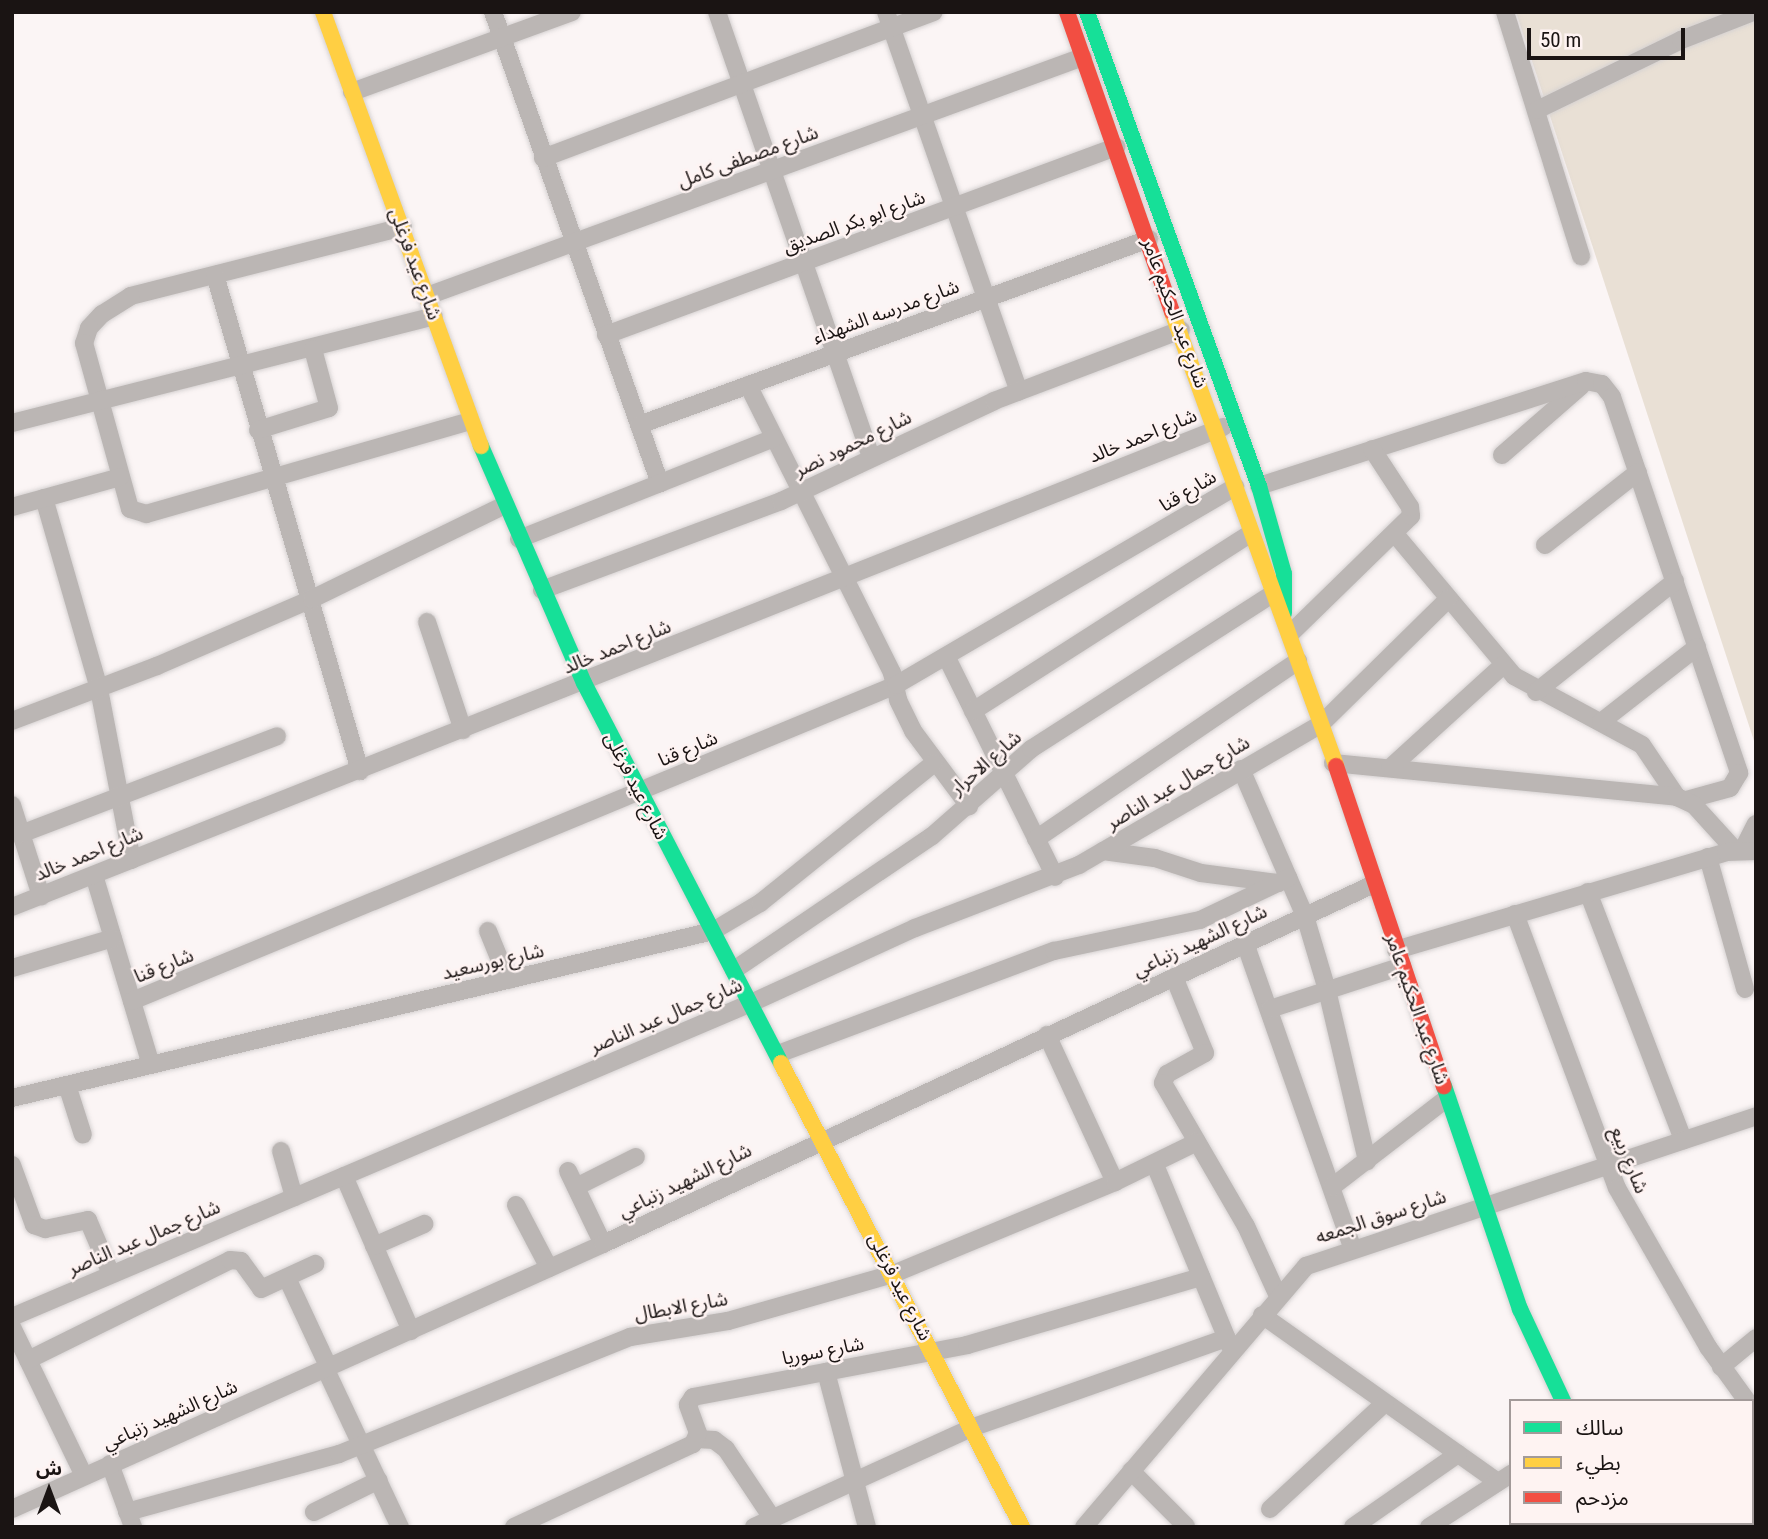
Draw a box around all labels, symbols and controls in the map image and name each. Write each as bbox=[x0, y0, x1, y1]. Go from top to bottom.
scale bar bbox=[1530, 14, 1688, 58]
text: 50 m bbox=[1540, 28, 1581, 52]
street label: شارع مصطفى كامل bbox=[675, 121, 821, 193]
street label: شارع ابو بكر الصديق bbox=[780, 186, 928, 258]
street label: شارع عيد فرغلى bbox=[384, 205, 446, 323]
street label: شارع عبد الحكيم عامر bbox=[1137, 235, 1213, 391]
street label: شارع مدرسه الشهداء bbox=[810, 275, 962, 349]
street label: شارع احمد خالد bbox=[1086, 404, 1200, 468]
street label: شارع محمود نصر bbox=[791, 406, 915, 482]
street label: شارع قنا bbox=[1156, 465, 1220, 517]
street label: شارع احمد خالد bbox=[560, 615, 674, 679]
street label: شارع قنا bbox=[655, 726, 721, 772]
street label: شارع الاحرار bbox=[946, 726, 1026, 800]
street label: شارع عيد فرغلى bbox=[599, 729, 673, 843]
street label: شارع جمال عبد الناصر bbox=[1102, 731, 1254, 835]
street label: شارع احمد خالد bbox=[32, 822, 146, 886]
street label: شارع الشهيد زنباعي bbox=[1129, 900, 1271, 982]
street label: شارع عبد الحكيم عامر bbox=[1381, 931, 1453, 1087]
street label: شارع بورسعيد bbox=[440, 939, 546, 985]
street label: شارع قنا bbox=[131, 944, 197, 988]
street label: شارع جمال عبد الناصر bbox=[586, 974, 746, 1058]
street label: شارع ربيع bbox=[1605, 1123, 1653, 1197]
street label: شارع الشهيد زنباعي bbox=[615, 1139, 755, 1223]
street label: شارع سوق الجمعه bbox=[1313, 1185, 1449, 1249]
street label: شارع جمال عبد الناصر bbox=[64, 1196, 224, 1280]
street label: شارع عيد فرغلى bbox=[863, 1230, 937, 1344]
street label: شارع الابطال bbox=[633, 1288, 729, 1326]
street label: شارع سوريا bbox=[780, 1332, 866, 1370]
street label: شارع الشهيد زنباعي bbox=[99, 1375, 241, 1455]
legend bbox=[1509, 1399, 1754, 1525]
text: سالك bbox=[1576, 1416, 1623, 1440]
text: بطيء bbox=[1576, 1451, 1621, 1475]
north arrow bbox=[14, 1455, 84, 1525]
text: ش bbox=[36, 1457, 62, 1480]
text: مزدحم bbox=[1576, 1486, 1629, 1510]

